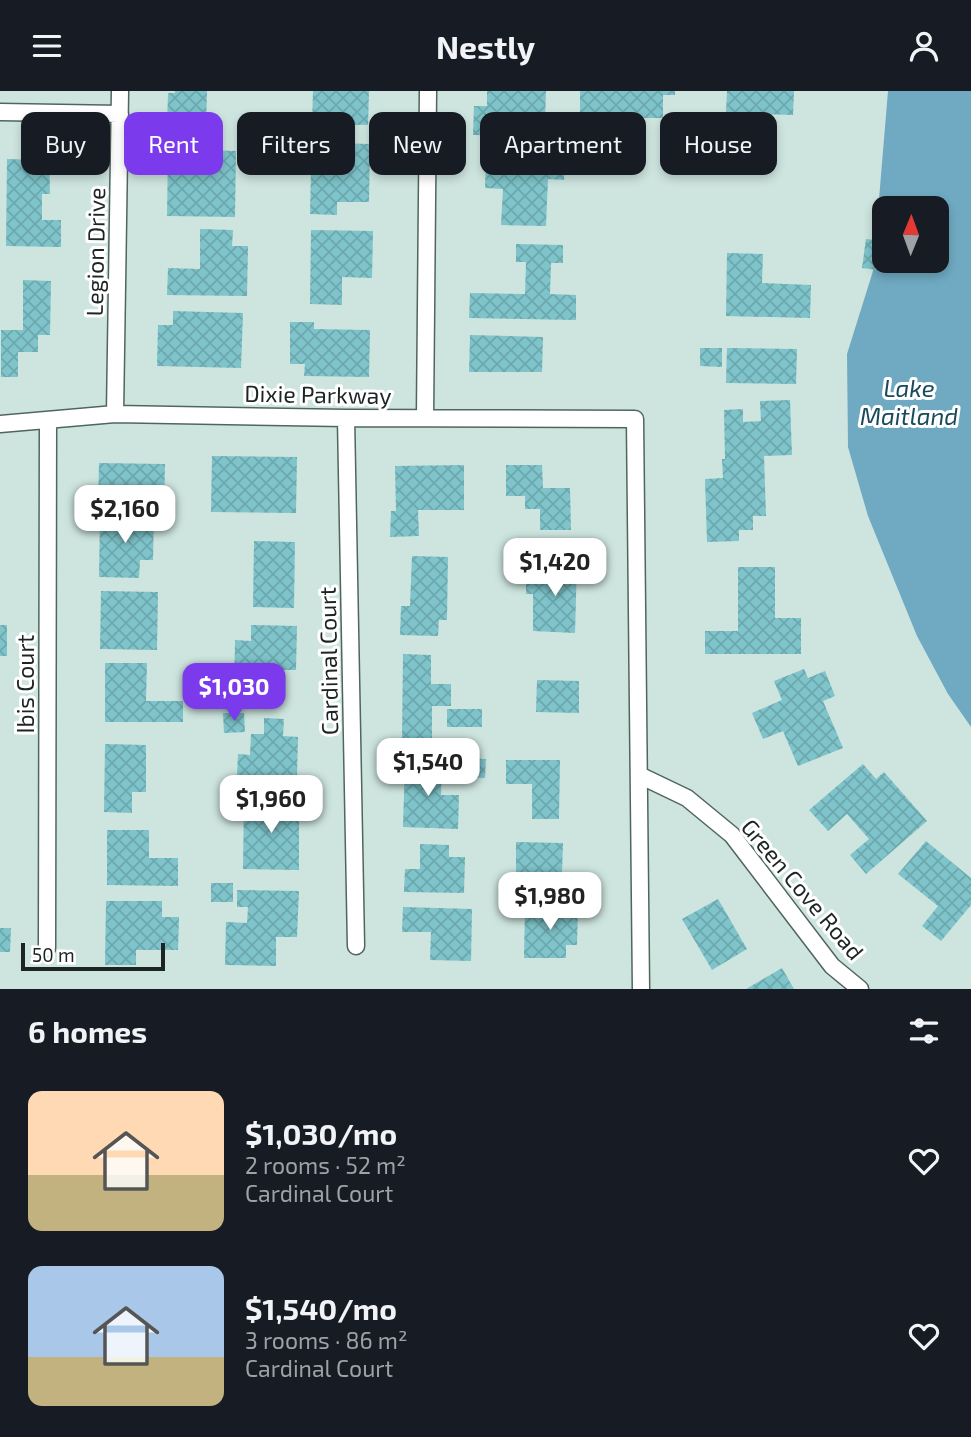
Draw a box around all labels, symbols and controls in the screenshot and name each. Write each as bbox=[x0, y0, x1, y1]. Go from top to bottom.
icon: menu bbox=[28, 27, 66, 65]
text: Nestly bbox=[436, 27, 535, 65]
icon: person bbox=[905, 27, 943, 65]
chip: Buy bbox=[21, 112, 110, 175]
chip: Rent bbox=[124, 112, 223, 175]
chip: Filters bbox=[237, 112, 355, 175]
chip: New bbox=[369, 112, 466, 175]
chip: Apartment bbox=[480, 112, 646, 175]
chip: House bbox=[660, 112, 777, 175]
street label: Legion Drive bbox=[80, 187, 110, 317]
north arrow bbox=[872, 196, 948, 273]
map controls bbox=[872, 196, 949, 273]
water label: Lake Maitland bbox=[860, 373, 958, 430]
street label: Dixie Parkway bbox=[244, 379, 392, 409]
pin: $2,160 bbox=[68, 485, 182, 545]
text: $2,160 bbox=[90, 494, 160, 522]
pin: $1,420 bbox=[498, 539, 612, 598]
text: $1,420 bbox=[519, 547, 591, 575]
street label: Cardinal Court bbox=[313, 586, 343, 735]
street label: Ibis Court bbox=[11, 634, 39, 733]
pin: $1,030 bbox=[177, 663, 291, 723]
text: $1,030 bbox=[199, 672, 269, 700]
pin: $1,540 bbox=[371, 739, 485, 798]
text: $1,540 bbox=[393, 747, 463, 775]
pin: $1,960 bbox=[214, 775, 328, 835]
text: $1,960 bbox=[236, 784, 306, 812]
street label: Green Cove Road bbox=[736, 813, 870, 965]
pin: $1,980 bbox=[493, 873, 607, 932]
text: $1,980 bbox=[514, 881, 586, 909]
scale bar bbox=[21, 940, 164, 972]
text: 50 m bbox=[32, 943, 75, 966]
icon: filters bbox=[905, 1012, 943, 1050]
text: 6 homes bbox=[28, 1013, 147, 1049]
text: $1,030/mo bbox=[245, 1115, 397, 1151]
icon: home bbox=[84, 1119, 168, 1203]
icon: heart bbox=[905, 1142, 943, 1180]
text: 2 rooms · 52 m² bbox=[245, 1151, 406, 1179]
text: Cardinal Court bbox=[245, 1179, 393, 1207]
text: $1,540/mo bbox=[245, 1290, 397, 1326]
icon: home bbox=[84, 1294, 168, 1378]
icon: heart bbox=[905, 1317, 943, 1355]
text: 3 rooms · 86 m² bbox=[245, 1326, 407, 1354]
text: Cardinal Court bbox=[245, 1354, 393, 1382]

